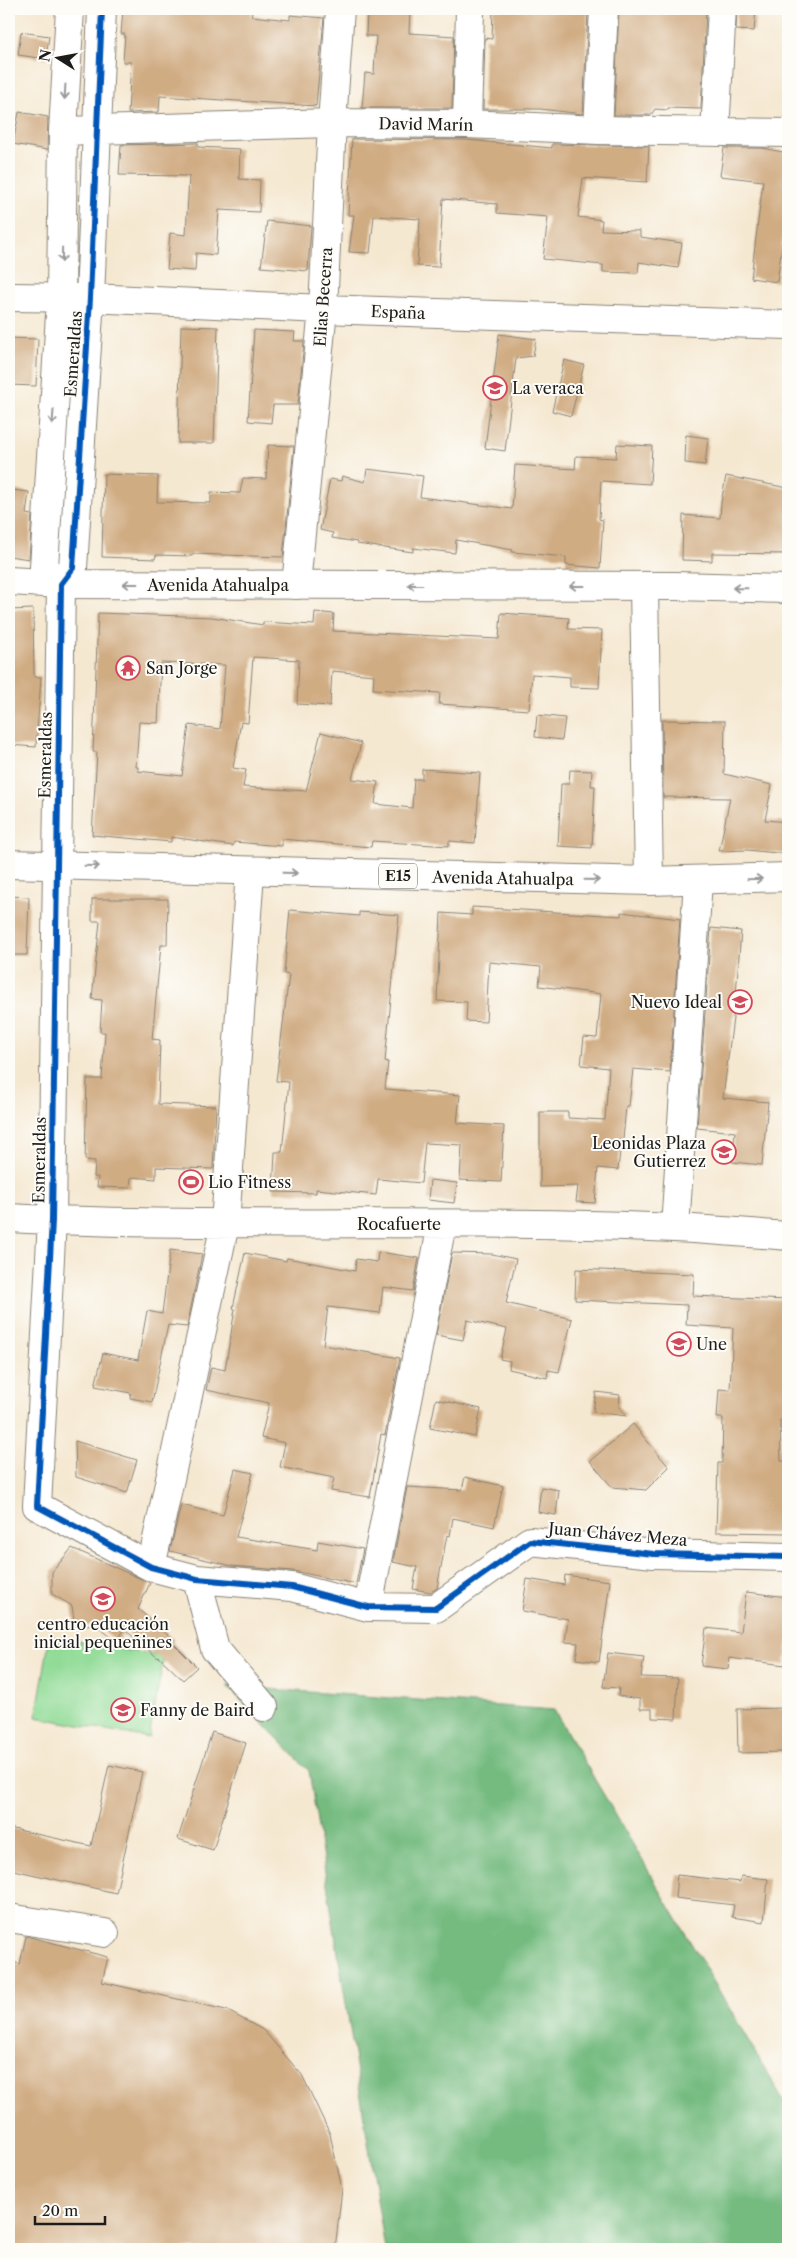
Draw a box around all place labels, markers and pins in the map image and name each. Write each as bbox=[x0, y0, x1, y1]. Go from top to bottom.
school or university icon: La veraca bbox=[482, 375, 508, 401]
place label: La veraca bbox=[512, 378, 584, 398]
temple icon: San Jorge bbox=[115, 655, 141, 681]
place label: San Jorge bbox=[146, 658, 218, 678]
school or university icon: Nuevo Ideal bbox=[727, 989, 753, 1015]
place label: Nuevo Ideal bbox=[631, 992, 722, 1012]
place label: Leonidas Plaza Gutierrez bbox=[592, 1133, 707, 1171]
school or university icon: Leonidas Plaza Gutierrez bbox=[711, 1139, 737, 1165]
sports icon: Lio Fitness bbox=[178, 1169, 204, 1195]
place label: Lio Fitness bbox=[208, 1172, 291, 1192]
school or university icon: Une bbox=[666, 1331, 692, 1357]
place label: Une bbox=[696, 1334, 727, 1354]
school or university icon: centro educación inicial pequeñines bbox=[90, 1586, 116, 1612]
place label: centro educación inicial pequeñines bbox=[34, 1614, 172, 1652]
school or university icon: Fanny de Baird bbox=[110, 1697, 136, 1723]
place label: Fanny de Baird bbox=[140, 1700, 255, 1720]

